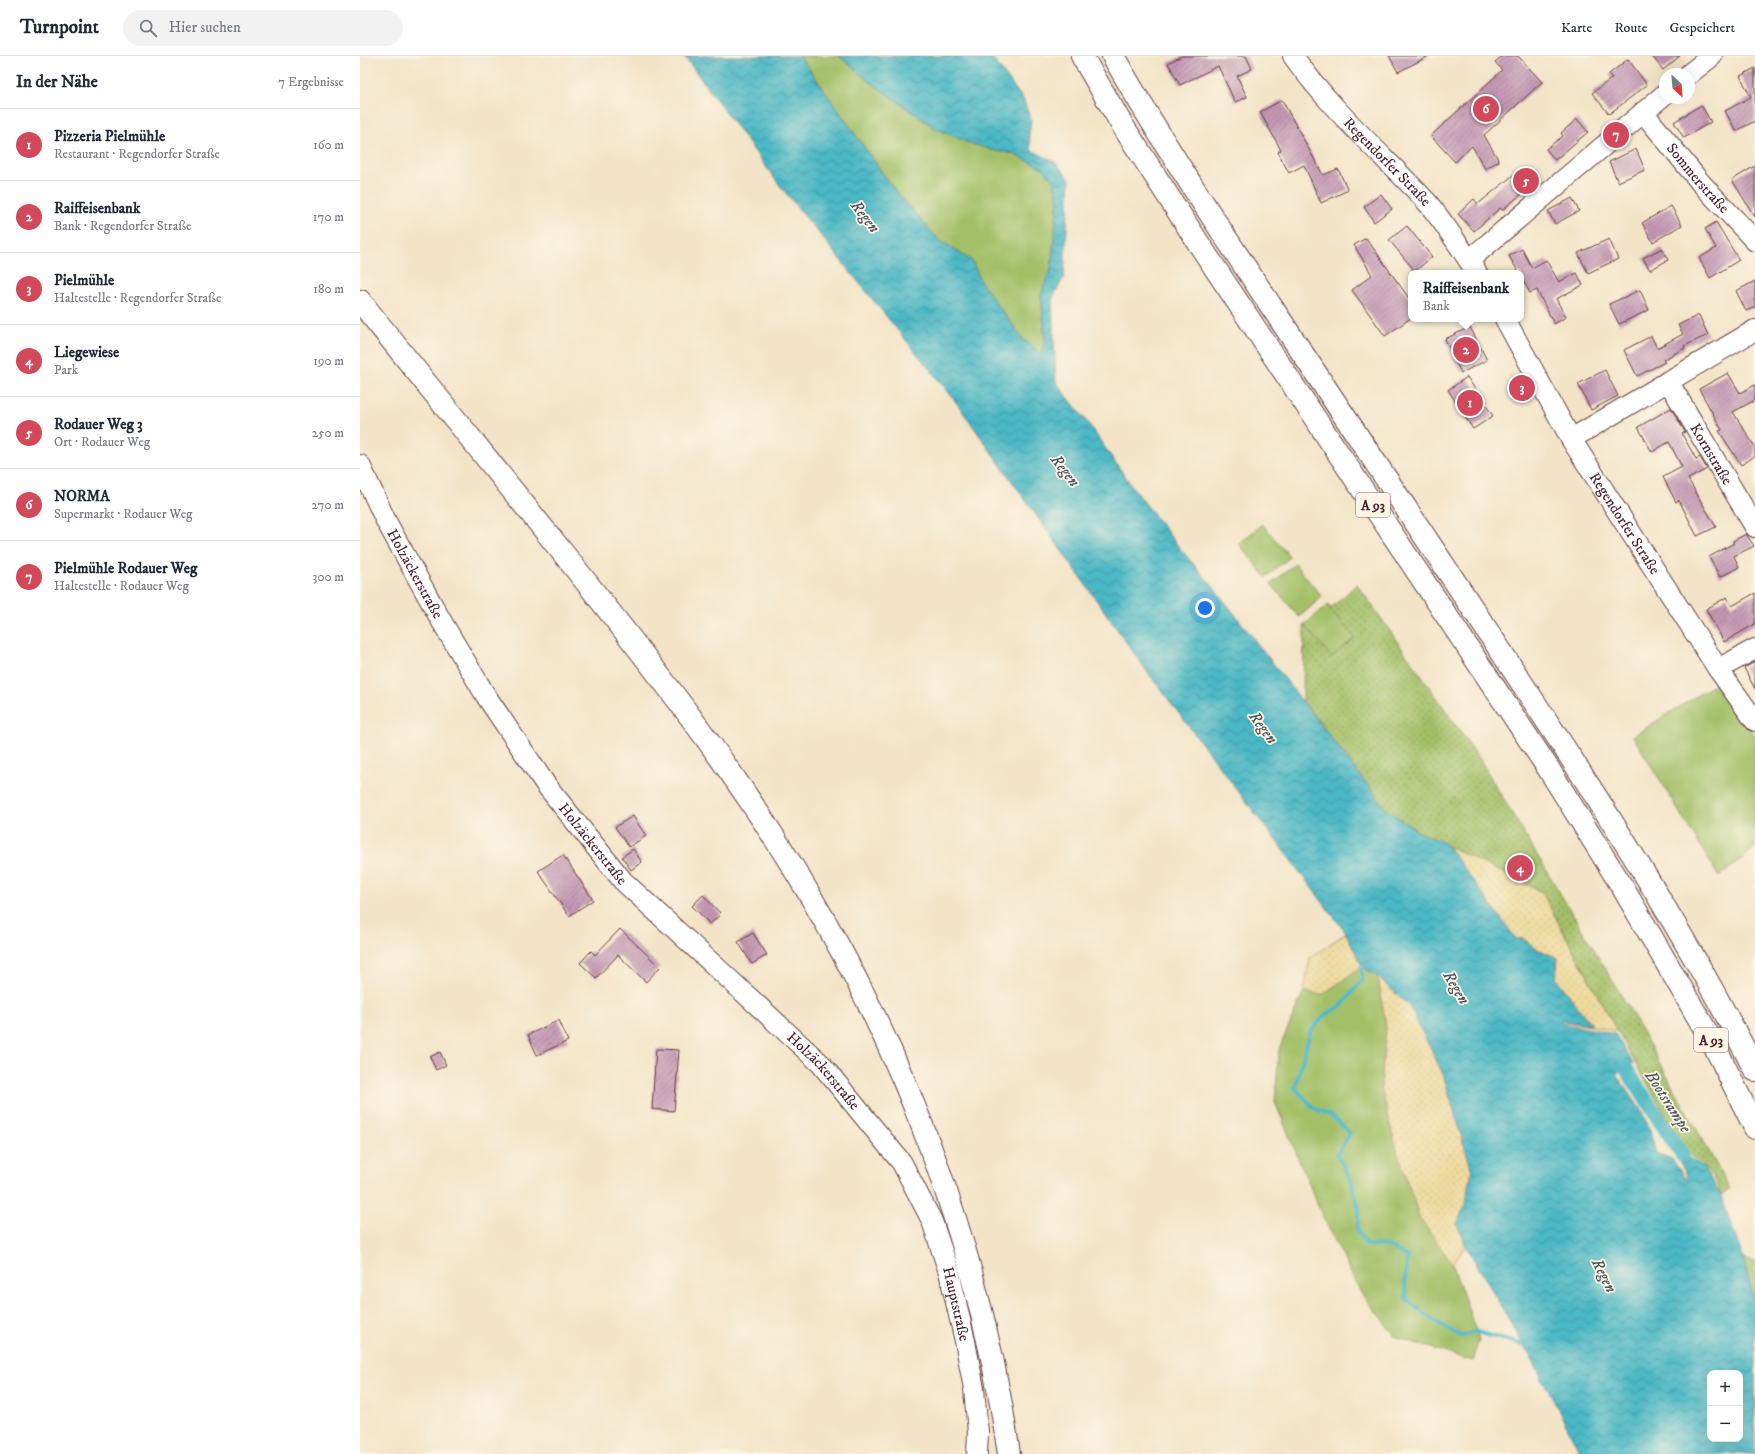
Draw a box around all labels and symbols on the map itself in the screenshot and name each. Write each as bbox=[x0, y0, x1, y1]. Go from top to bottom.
north arrow bbox=[1659, 68, 1695, 104]
pin: 6 bbox=[1473, 94, 1499, 124]
street label: Regendorfer Straße bbox=[1339, 114, 1435, 210]
pin: 7 bbox=[1603, 120, 1629, 150]
street label: Sommerstraße bbox=[1662, 139, 1733, 217]
pin: 5 bbox=[1513, 166, 1539, 196]
water label: Regen bbox=[846, 196, 884, 237]
pin: 2 bbox=[1453, 335, 1479, 365]
pin: 3 bbox=[1509, 373, 1535, 403]
pin: 1 bbox=[1457, 388, 1483, 418]
street label: Kornstraße bbox=[1685, 420, 1737, 488]
water label: Regen bbox=[1046, 450, 1084, 491]
street label: Regendorfer Straße bbox=[1585, 469, 1664, 578]
road number: A 93 bbox=[1356, 493, 1390, 517]
street label: Holzäckerstraße bbox=[382, 526, 447, 622]
your location bbox=[1195, 598, 1215, 618]
water label: Regen bbox=[1244, 707, 1282, 748]
street label: Holzäckerstraße bbox=[554, 799, 631, 889]
pin: 4 bbox=[1507, 853, 1533, 883]
water label: Regen bbox=[1438, 966, 1474, 1008]
street label: Holzäckerstraße bbox=[782, 1028, 864, 1114]
road number: A 93 bbox=[1694, 1028, 1728, 1052]
water label: Bootsrampe bbox=[1640, 1066, 1696, 1137]
water label: Regen bbox=[1587, 1254, 1621, 1296]
street label: Hauptstraße bbox=[938, 1265, 974, 1343]

